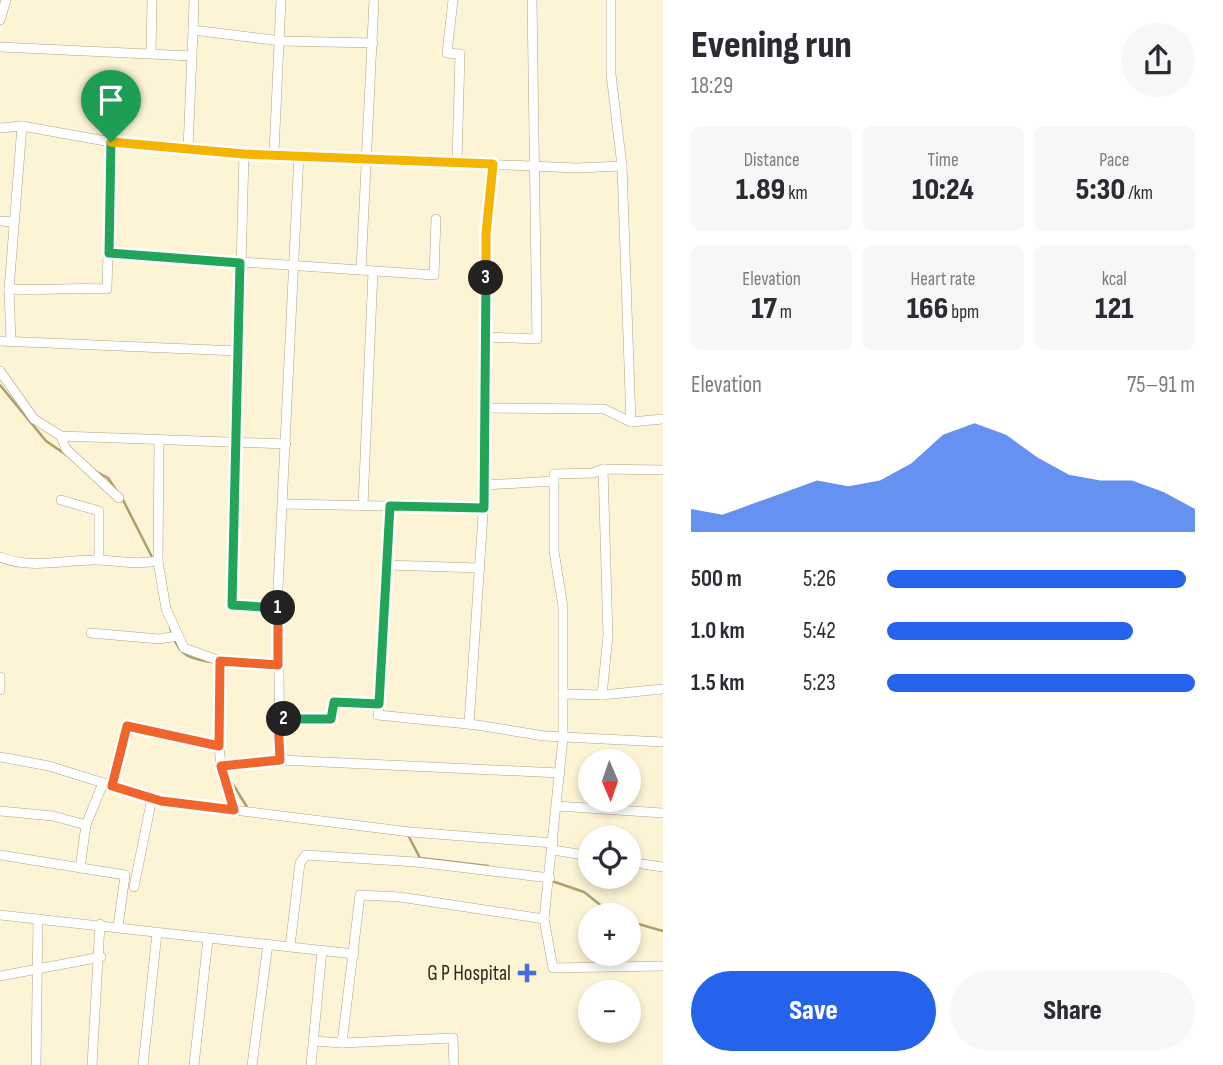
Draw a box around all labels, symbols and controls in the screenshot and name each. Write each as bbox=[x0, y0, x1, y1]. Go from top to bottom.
text: Evening run bbox=[691, 23, 852, 68]
button: share bbox=[1121, 23, 1195, 97]
pin bbox=[81, 70, 141, 142]
text: 18:29 bbox=[691, 72, 733, 100]
icon: arrive bbox=[92, 81, 130, 119]
text: Distance bbox=[744, 149, 800, 172]
text: Time bbox=[927, 149, 959, 172]
text: Pace bbox=[1099, 149, 1129, 172]
text: 1.89 bbox=[736, 172, 785, 208]
text: 10:24 bbox=[912, 172, 974, 208]
text: 5:30 bbox=[1076, 172, 1125, 208]
text: km bbox=[785, 182, 808, 205]
text: /km bbox=[1125, 182, 1153, 205]
pin: 3 bbox=[468, 260, 504, 296]
text: 3 bbox=[481, 266, 490, 289]
text: Elevation bbox=[742, 268, 801, 291]
text: Heart rate bbox=[911, 268, 975, 291]
text: kcal bbox=[1102, 268, 1127, 291]
text: 17 bbox=[751, 291, 777, 327]
text: 166 bbox=[907, 291, 948, 327]
text: 121 bbox=[1095, 291, 1134, 327]
text: m bbox=[777, 301, 792, 324]
text: bpm bbox=[948, 301, 979, 324]
text: Elevation bbox=[691, 371, 762, 399]
text: 75–91 m bbox=[1127, 371, 1195, 399]
text: 500 m bbox=[691, 565, 742, 593]
text: 5:26 bbox=[803, 565, 836, 593]
pin: 1 bbox=[260, 590, 296, 626]
text: 1 bbox=[274, 596, 281, 619]
text: 1.0 km bbox=[691, 617, 745, 645]
text: 5:42 bbox=[803, 617, 836, 645]
text: 1.5 km bbox=[691, 669, 744, 697]
text: 5:23 bbox=[803, 669, 836, 697]
pin: 2 bbox=[266, 702, 302, 736]
text: 2 bbox=[279, 707, 288, 730]
north arrow bbox=[578, 749, 640, 812]
map controls bbox=[578, 749, 641, 1043]
button: locate bbox=[578, 826, 641, 889]
button: + bbox=[578, 903, 641, 966]
place label: G P Hospital bbox=[427, 961, 511, 986]
marker: G P Hospital bbox=[517, 963, 537, 983]
button: Save bbox=[691, 971, 936, 1051]
button: Share bbox=[950, 971, 1195, 1051]
button: − bbox=[578, 980, 641, 1043]

